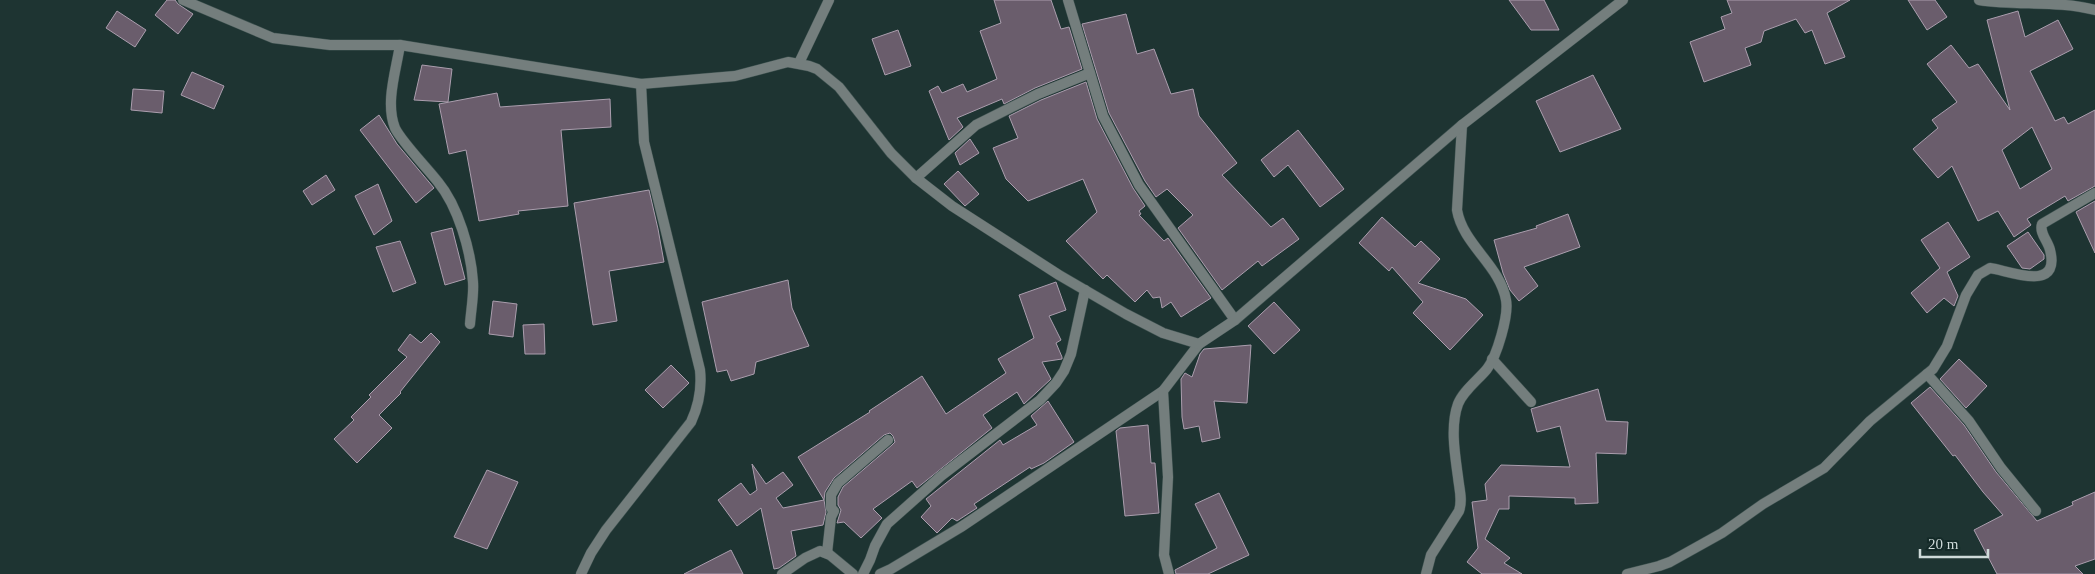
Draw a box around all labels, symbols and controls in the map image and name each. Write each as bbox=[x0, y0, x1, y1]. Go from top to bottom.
scale bar bbox=[1920, 526, 1988, 558]
text: 20 m bbox=[1928, 536, 1959, 552]

